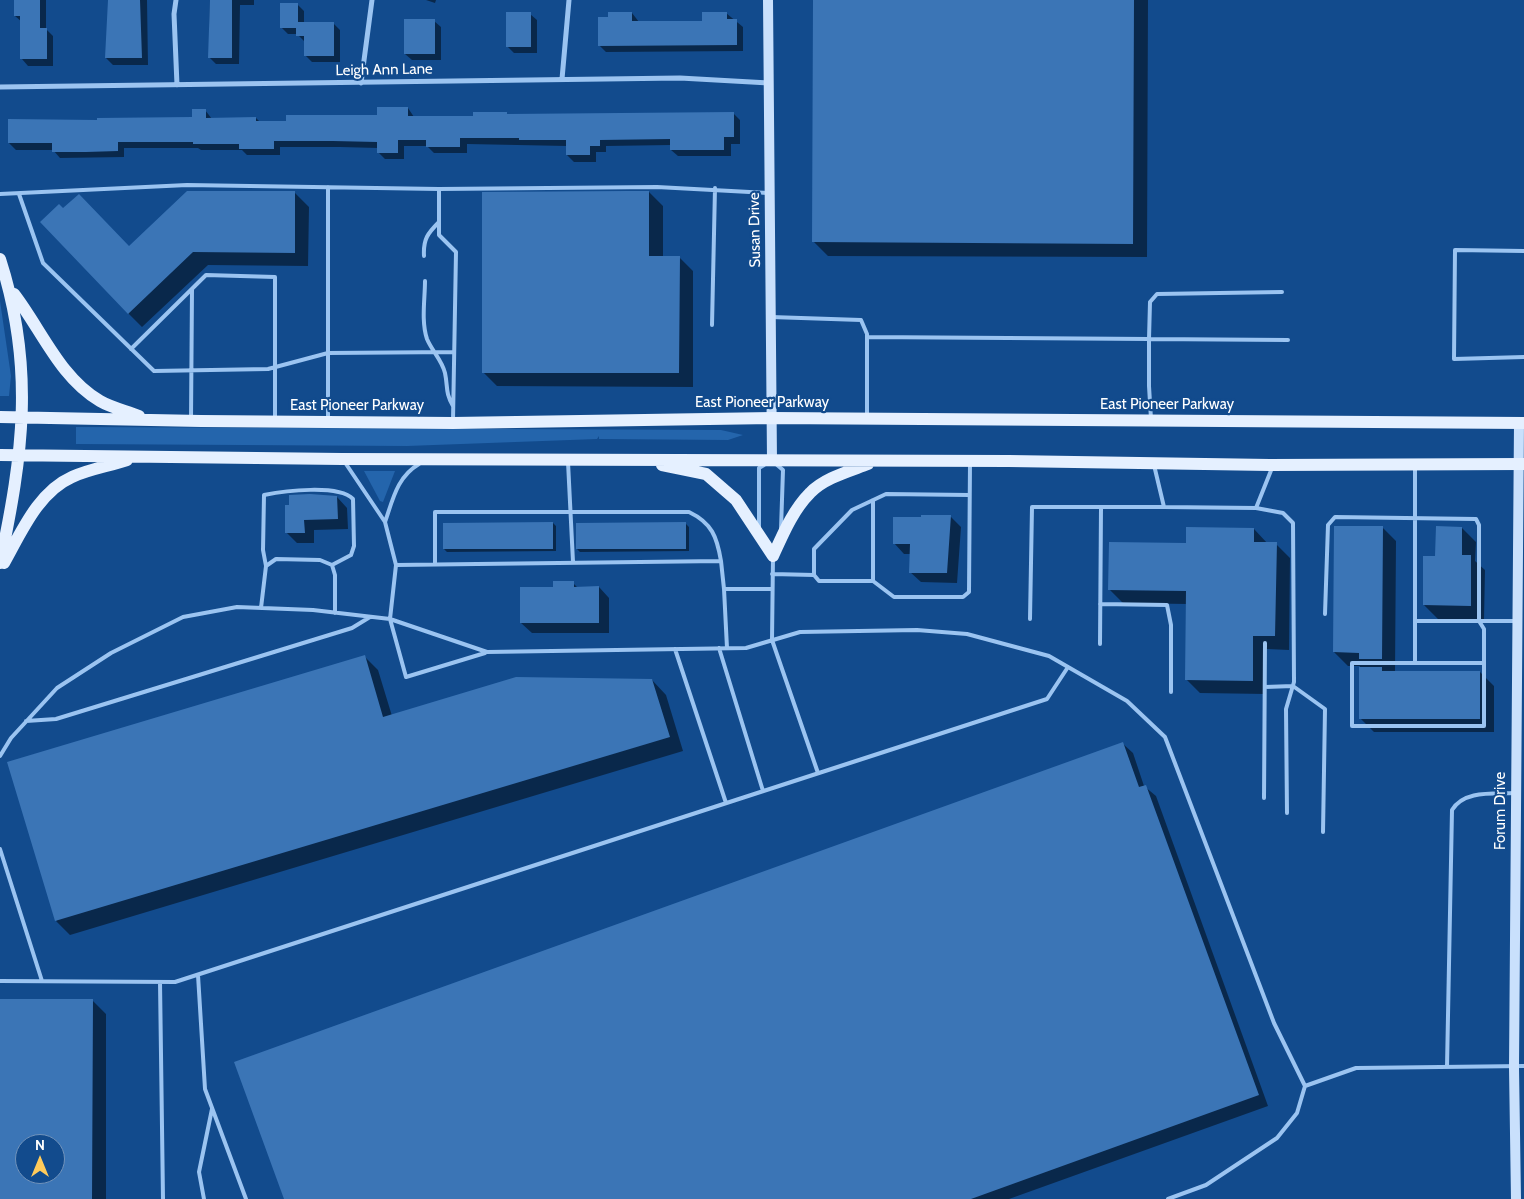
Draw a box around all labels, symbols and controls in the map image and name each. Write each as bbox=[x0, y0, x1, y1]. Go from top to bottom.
street label: Leigh Ann Lane bbox=[335, 60, 433, 80]
street label: Susan Drive bbox=[745, 192, 765, 268]
street label: East Pioneer Parkway bbox=[695, 394, 829, 412]
street label: East Pioneer Parkway bbox=[1100, 396, 1234, 414]
street label: East Pioneer Parkway bbox=[290, 397, 424, 415]
street label: Forum Drive bbox=[1492, 772, 1510, 850]
north arrow bbox=[15, 1134, 65, 1184]
text: N bbox=[35, 1136, 45, 1154]

